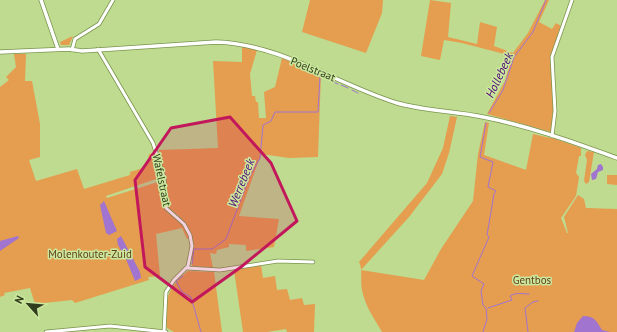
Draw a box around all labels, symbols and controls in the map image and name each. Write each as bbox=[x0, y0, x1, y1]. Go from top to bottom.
water label: Hollebeek bbox=[482, 49, 516, 100]
street label: Poelstraat bbox=[288, 54, 338, 84]
street label: Wafelstraat bbox=[150, 153, 174, 208]
water label: Werrebeek bbox=[225, 156, 258, 209]
park label: Molenkouter-Zuid bbox=[48, 247, 132, 261]
park label: Gentbos bbox=[513, 273, 552, 287]
north arrow bbox=[8, 284, 48, 324]
text: N bbox=[11, 293, 27, 306]

